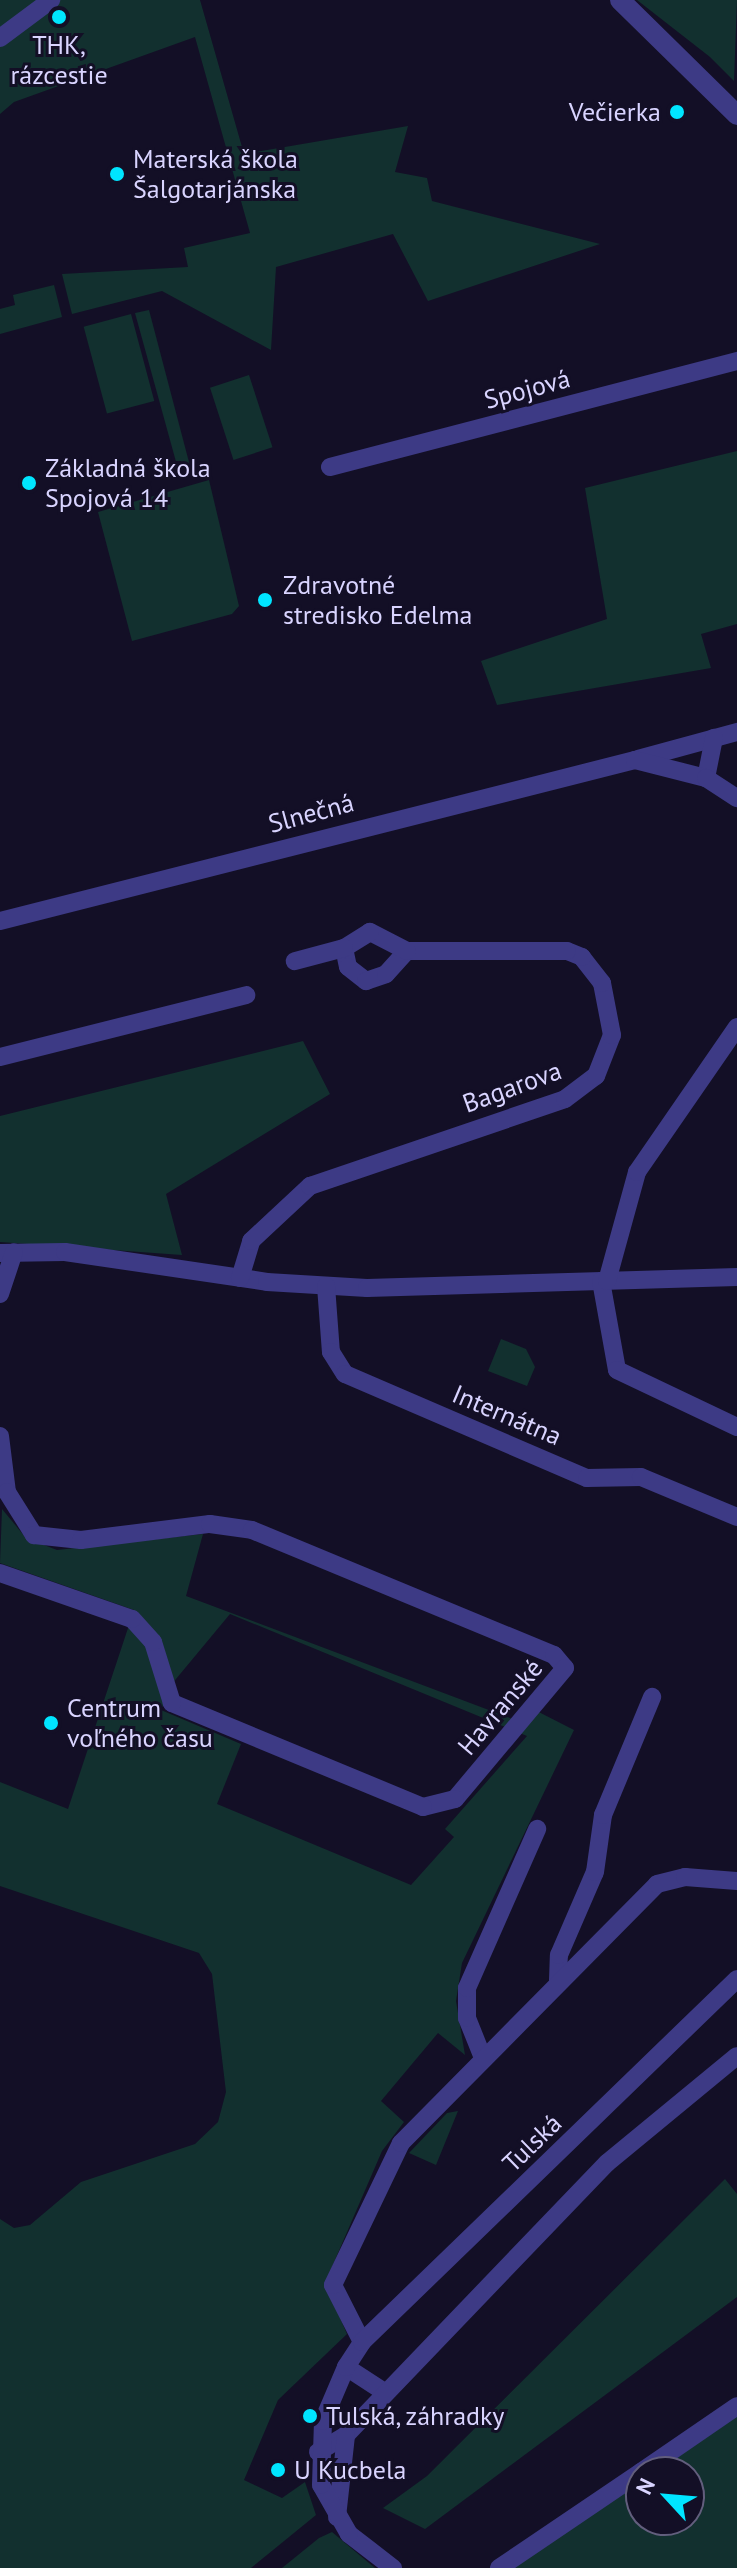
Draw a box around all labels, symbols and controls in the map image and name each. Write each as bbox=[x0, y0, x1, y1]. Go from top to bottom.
marker: THK, rázcestie bbox=[50, 8, 68, 26]
place label: THK, rázcestie bbox=[10, 29, 108, 90]
place label: Večierka bbox=[569, 96, 661, 128]
marker: Večierka bbox=[668, 103, 686, 121]
place label: Materská škola Šalgotarjánska bbox=[133, 143, 298, 204]
marker: Materská škola Šalgotarjánska bbox=[108, 165, 126, 183]
street label: Spojová bbox=[481, 363, 573, 415]
place label: Základná škola Spojová 14 bbox=[45, 452, 211, 514]
marker: Základná škola Spojová 14 bbox=[20, 474, 38, 492]
place label: Zdravotné stredisko Edelma bbox=[283, 569, 472, 630]
marker: Zdravotné stredisko Edelma bbox=[254, 589, 276, 611]
street label: Slnečná bbox=[265, 787, 357, 839]
street label: Bagarova bbox=[458, 1055, 566, 1119]
street label: Internátna bbox=[448, 1378, 566, 1452]
street label: Havranské bbox=[451, 1653, 549, 1761]
place label: Centrum voľného času bbox=[67, 1692, 213, 1754]
marker: Centrum voľného času bbox=[42, 1714, 60, 1732]
street label: Tulská bbox=[496, 2108, 568, 2178]
place label: Tulská, záhradky bbox=[326, 2400, 507, 2432]
marker: Tulská, záhradky bbox=[301, 2407, 319, 2425]
place label: U Kucbela bbox=[294, 2454, 407, 2486]
north arrow bbox=[625, 2456, 705, 2536]
marker: U Kucbela bbox=[269, 2461, 287, 2479]
text: N bbox=[629, 2474, 661, 2499]

